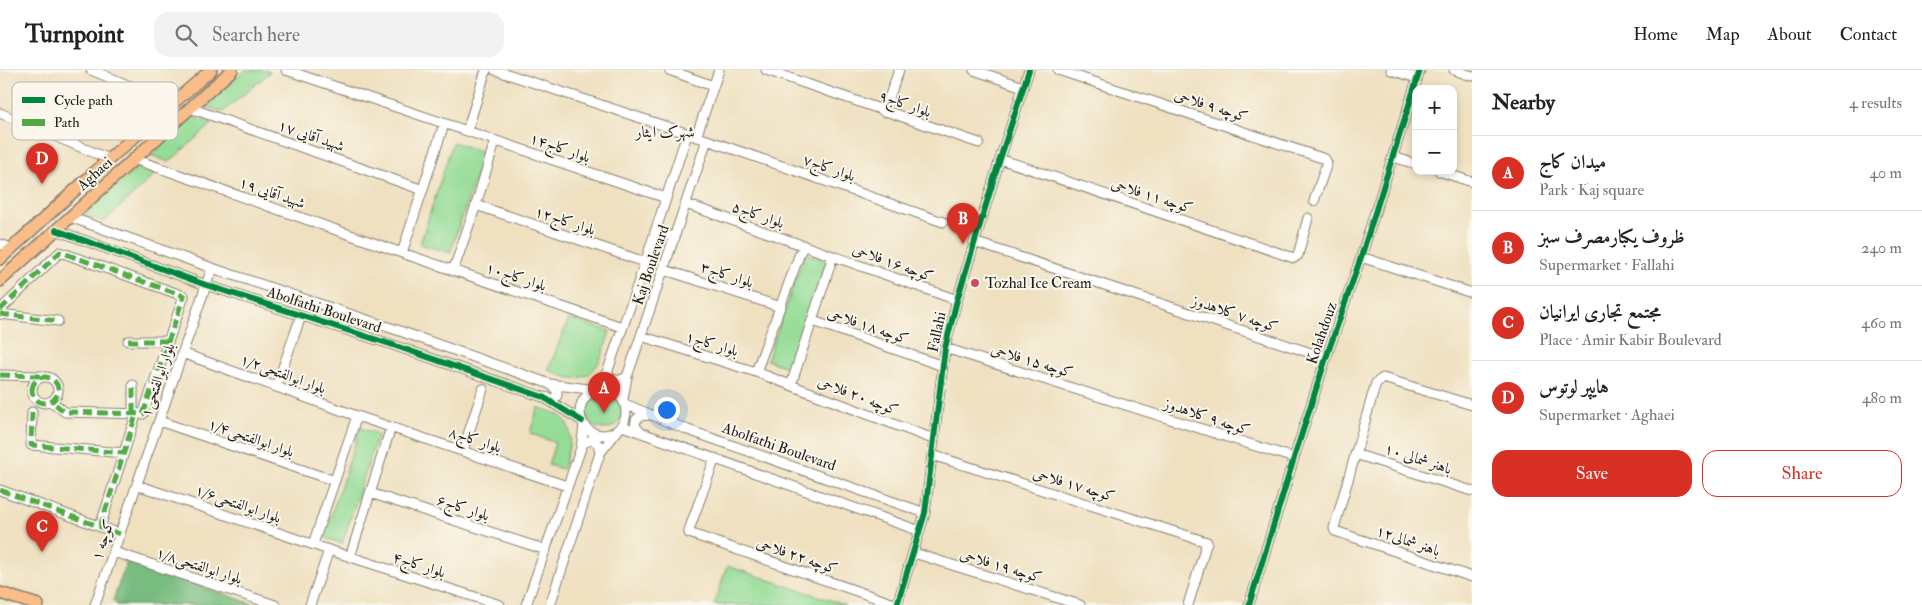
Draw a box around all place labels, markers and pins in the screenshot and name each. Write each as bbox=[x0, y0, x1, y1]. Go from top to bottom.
pin: D bbox=[26, 143, 58, 184]
pin: B bbox=[947, 203, 979, 244]
place label: Tozhal Ice Cream bbox=[985, 274, 1092, 293]
marker: Tozhal Ice Cream bbox=[969, 277, 981, 289]
pin: A bbox=[588, 372, 620, 413]
pin: C bbox=[26, 511, 58, 552]

